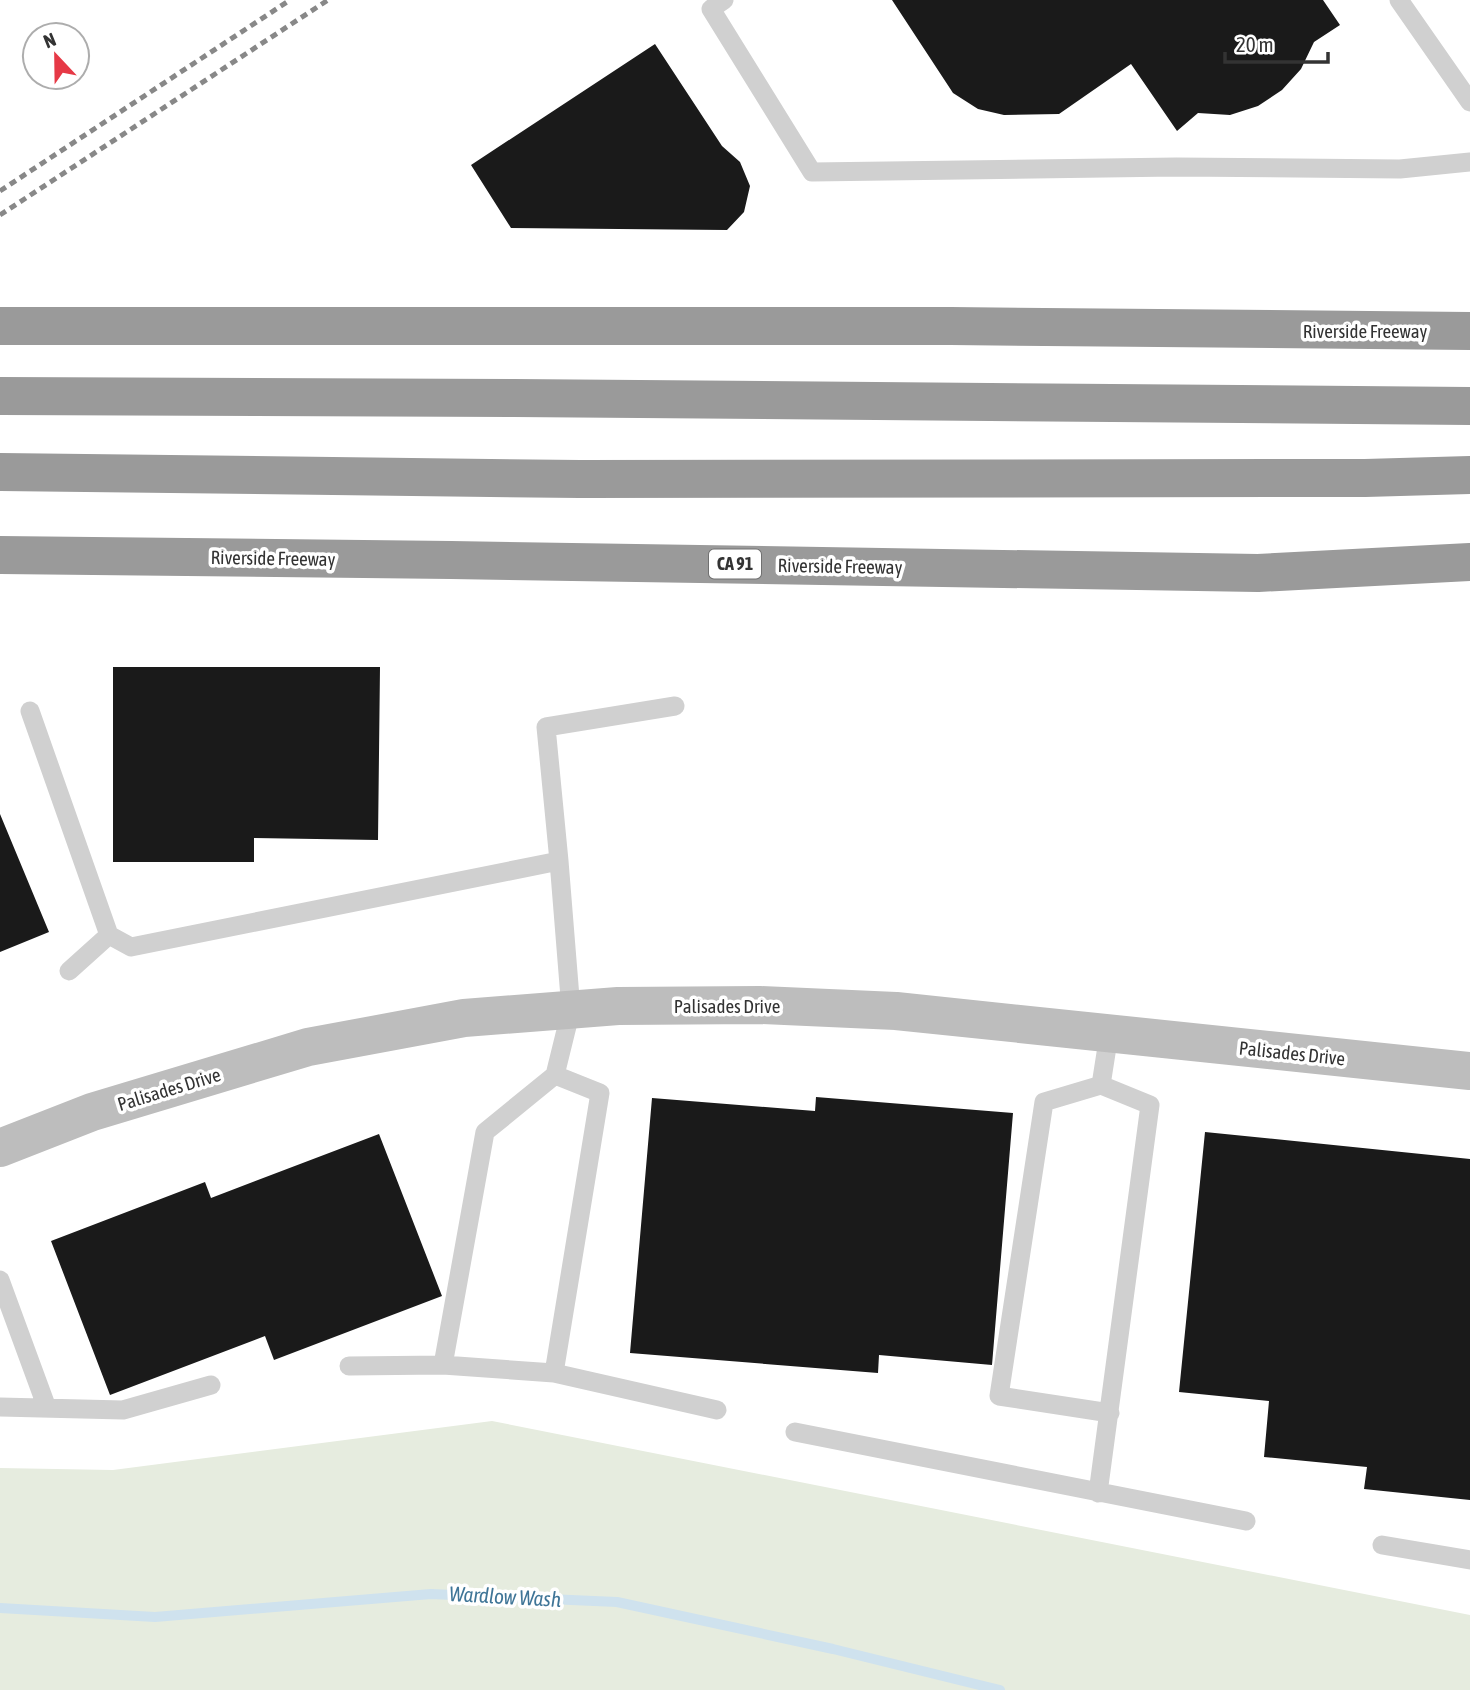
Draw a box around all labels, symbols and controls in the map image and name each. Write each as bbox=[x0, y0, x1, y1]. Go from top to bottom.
north arrow bbox=[21, 21, 91, 91]
scale bar bbox=[1225, 21, 1328, 65]
text: N bbox=[40, 28, 59, 53]
text: 20 m bbox=[1236, 32, 1274, 56]
street label: Riverside Freeway bbox=[1303, 320, 1428, 342]
street label: Riverside Freeway bbox=[210, 546, 336, 570]
road number: CA 91 bbox=[709, 550, 761, 578]
street label: Riverside Freeway bbox=[777, 554, 903, 578]
street label: Palisades Drive bbox=[674, 995, 780, 1017]
street label: Palisades Drive bbox=[1238, 1036, 1346, 1070]
street label: Palisades Drive bbox=[115, 1063, 223, 1115]
water label: Wardlow Wash bbox=[448, 1581, 562, 1611]

